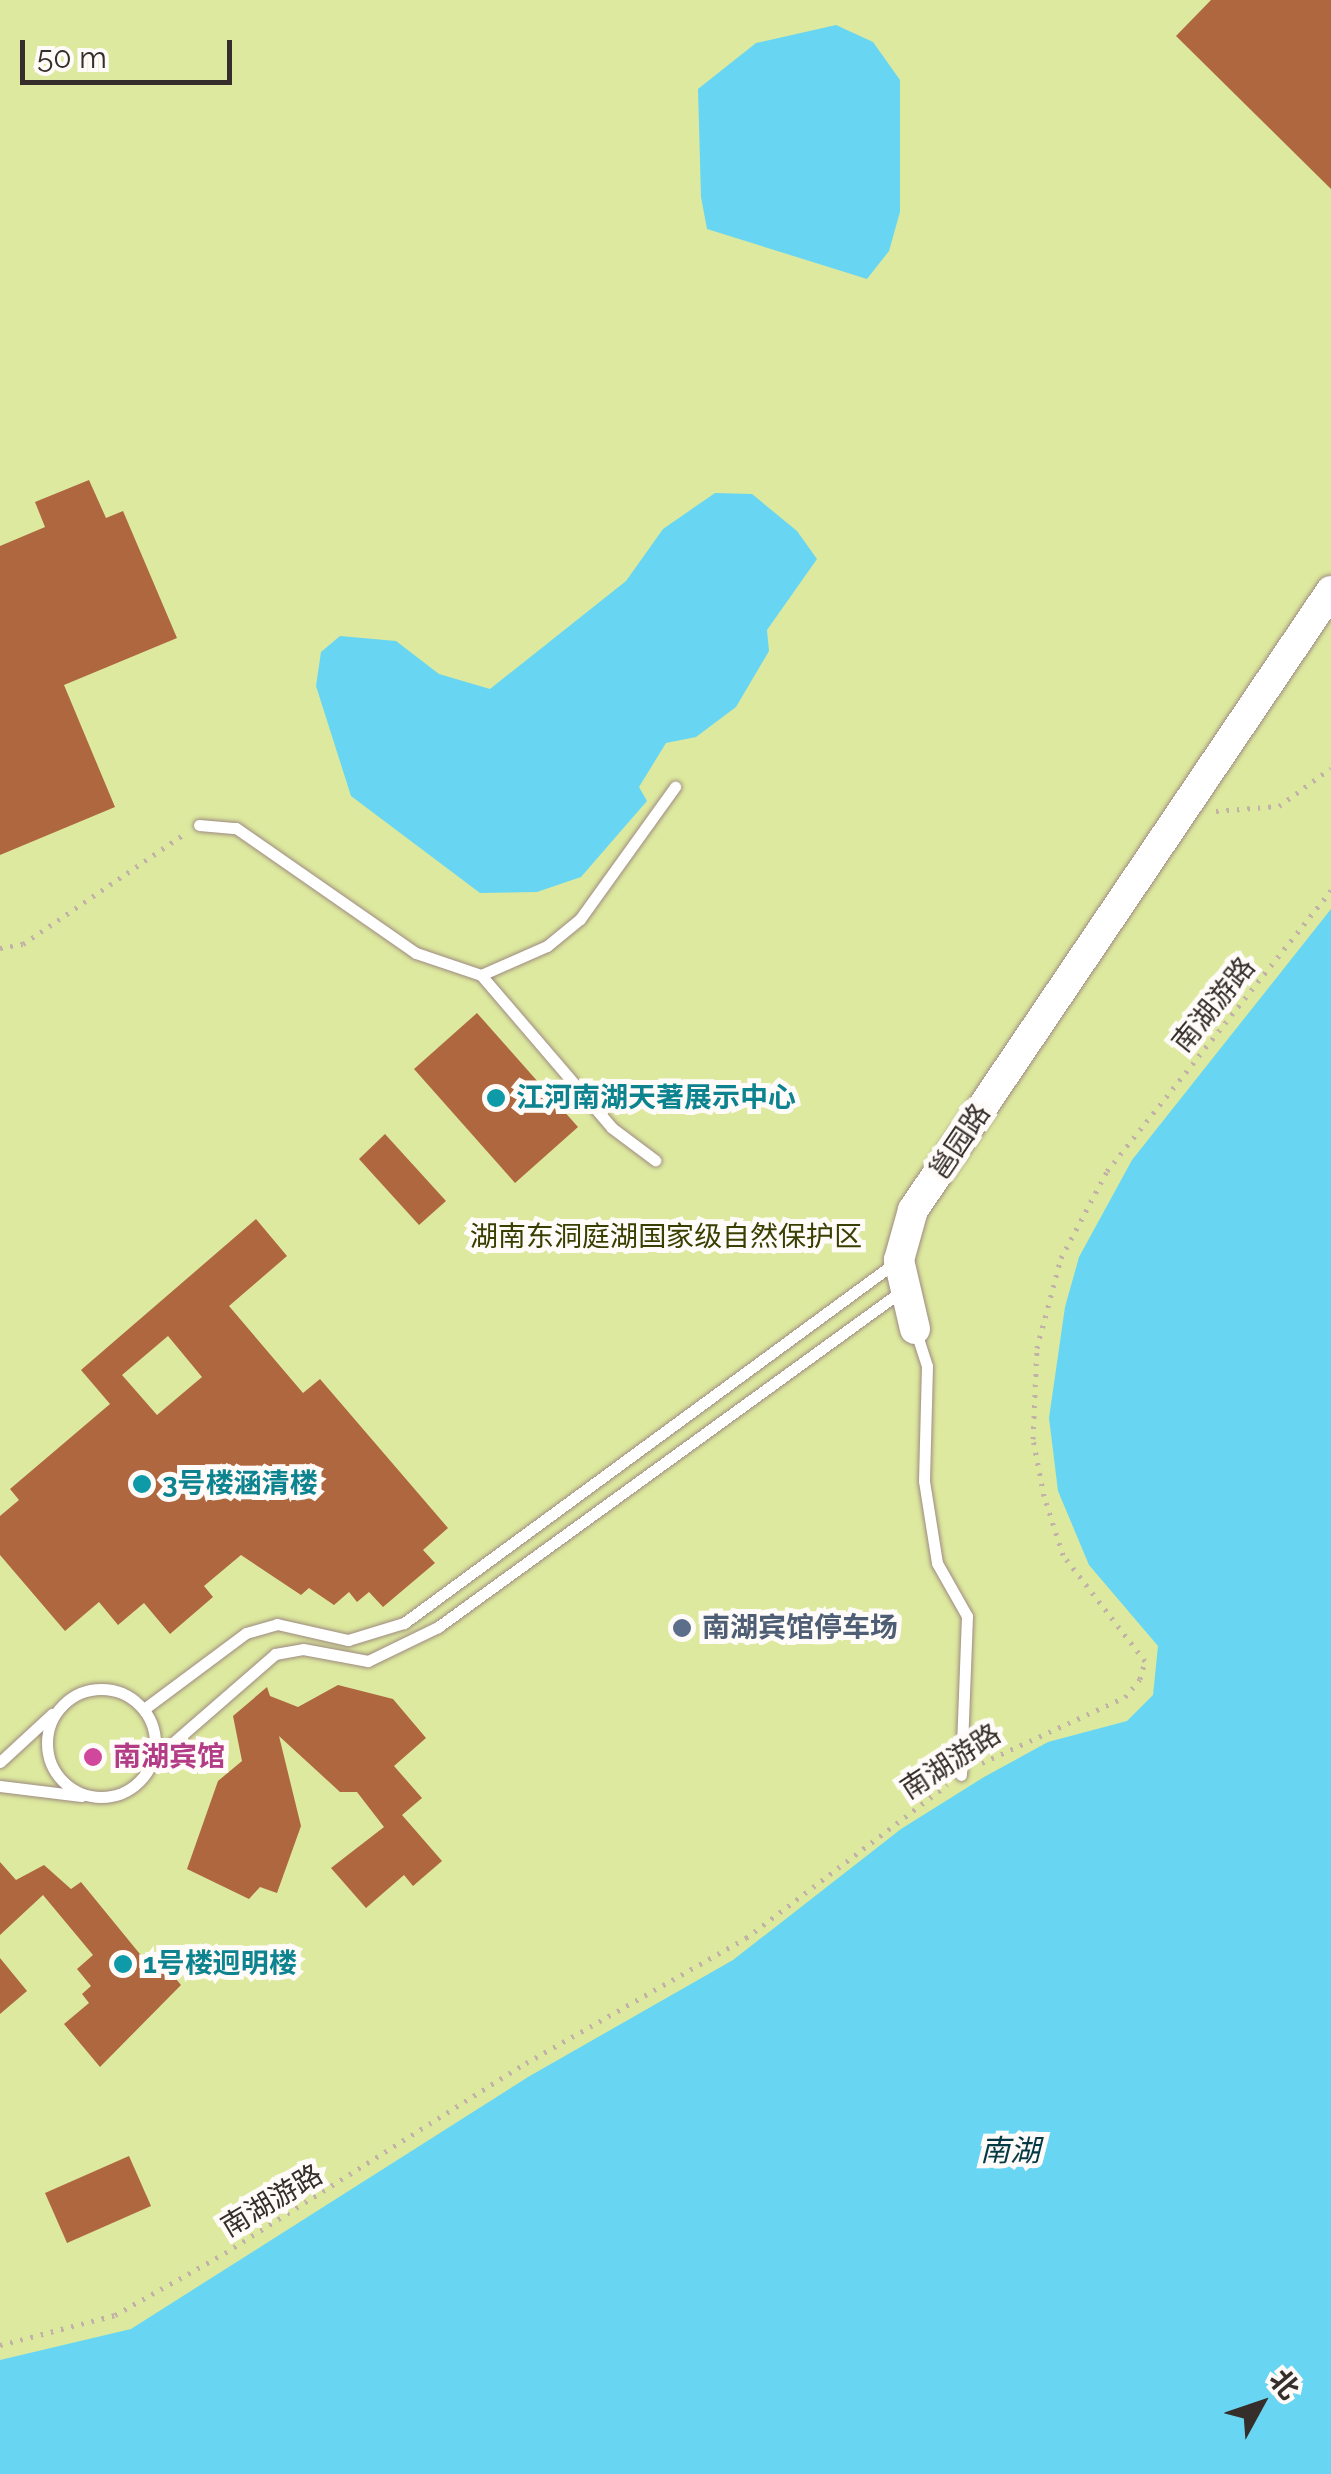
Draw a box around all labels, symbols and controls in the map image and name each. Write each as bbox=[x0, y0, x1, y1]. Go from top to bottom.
scale bar bbox=[25, 20, 238, 82]
text: 50 m bbox=[37, 40, 107, 75]
street label: 南湖游路 bbox=[1166, 951, 1262, 1059]
place label: 江河南湖天著展示中心 bbox=[516, 1081, 796, 1115]
marker: 江河南湖天著展示中心 bbox=[485, 1087, 507, 1109]
street label: 邕园路 bbox=[923, 1098, 997, 1186]
park label: 湖南东洞庭湖国家级自然保护区 bbox=[470, 1220, 862, 1254]
place label: 3号楼涵清楼 bbox=[162, 1467, 318, 1501]
marker: 3号楼涵清楼 bbox=[131, 1473, 153, 1495]
place label: 南湖宾馆停车场 bbox=[702, 1611, 898, 1645]
marker: 南湖宾馆停车场 bbox=[671, 1617, 693, 1639]
street label: 南湖游路 bbox=[895, 1717, 1007, 1807]
place label: 南湖宾馆 bbox=[113, 1740, 225, 1774]
marker: 南湖宾馆 bbox=[82, 1746, 104, 1768]
place label: 1号楼迥明楼 bbox=[143, 1947, 297, 1981]
marker: 1号楼迥明楼 bbox=[112, 1953, 134, 1975]
water label: 南湖 bbox=[980, 2133, 1040, 2169]
street label: 南湖游路 bbox=[215, 2158, 329, 2244]
north arrow bbox=[1211, 2354, 1311, 2454]
text: 北 bbox=[1263, 2363, 1306, 2406]

